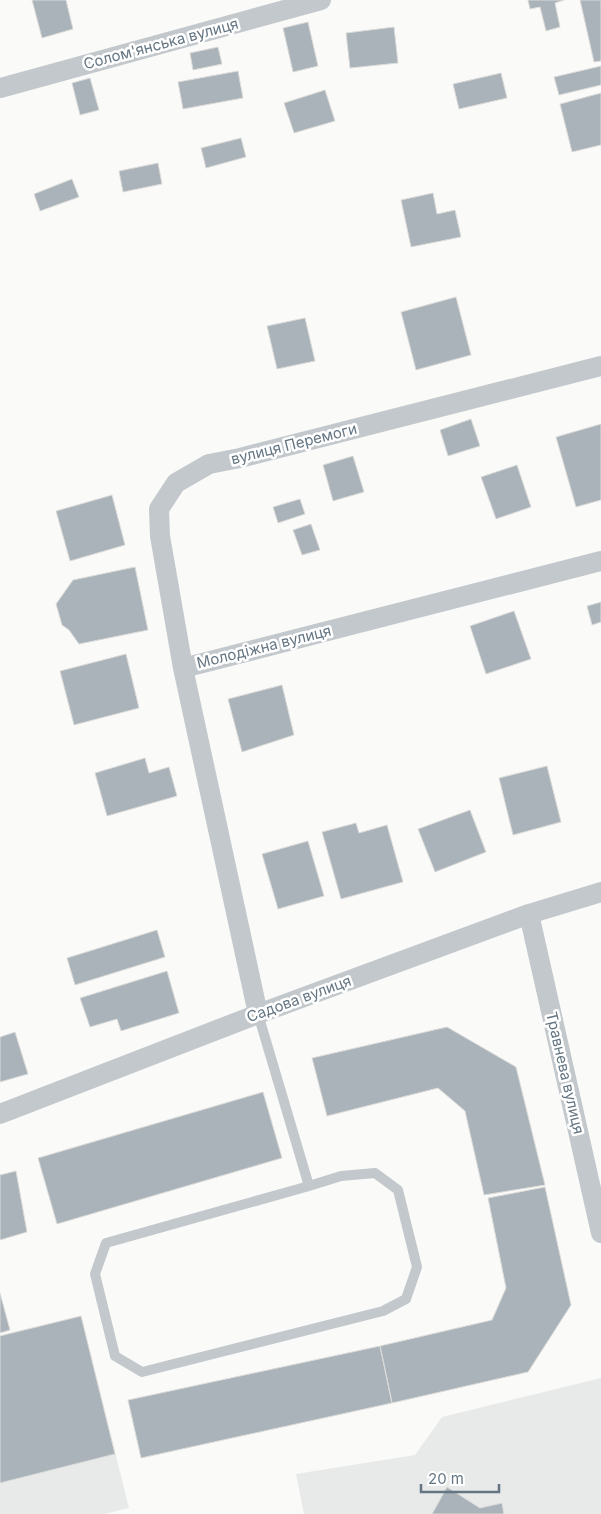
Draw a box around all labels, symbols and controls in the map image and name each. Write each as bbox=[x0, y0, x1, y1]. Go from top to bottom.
street label: Солом'янська вулиця bbox=[81, 14, 240, 73]
street label: вулиця Перемоги bbox=[229, 419, 359, 468]
street label: Молодіжна вулиця bbox=[195, 621, 333, 672]
street label: Садова вулиця bbox=[244, 971, 354, 1026]
street label: Травнева вулиця bbox=[542, 1010, 589, 1136]
scale bar bbox=[421, 1462, 498, 1494]
text: 20 m bbox=[428, 1469, 464, 1488]

